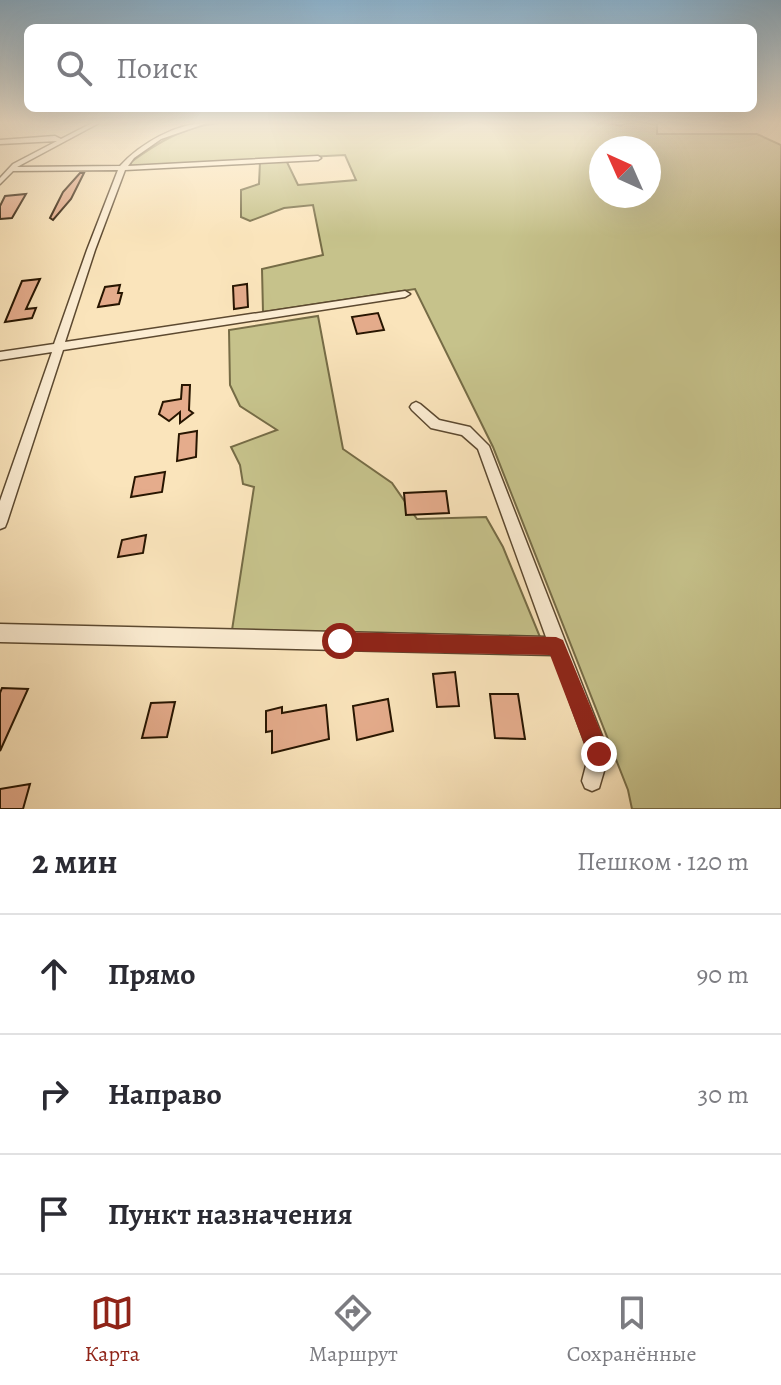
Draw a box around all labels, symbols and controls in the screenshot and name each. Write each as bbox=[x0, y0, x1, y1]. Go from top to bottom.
search box bbox=[24, 24, 757, 112]
icon: search bbox=[52, 46, 96, 90]
text: Поиск bbox=[116, 48, 198, 88]
north arrow bbox=[589, 136, 661, 208]
route start bbox=[322, 623, 358, 659]
route end bbox=[581, 736, 617, 772]
text: 2 мин bbox=[32, 838, 118, 885]
text: Пешком · 120 m bbox=[577, 844, 749, 879]
icon: ahead bbox=[32, 952, 76, 996]
text: Прямо bbox=[108, 954, 195, 994]
text: 90 m bbox=[697, 957, 749, 992]
icon: right bbox=[32, 1072, 76, 1116]
text: Направо bbox=[108, 1074, 222, 1114]
text: 30 m bbox=[698, 1077, 749, 1112]
icon: arrive bbox=[32, 1192, 76, 1236]
text: Пункт назначения bbox=[108, 1194, 353, 1234]
tab: Карта bbox=[84, 1291, 140, 1369]
tab: Маршрут bbox=[309, 1291, 398, 1369]
tab: Сохранённые bbox=[567, 1291, 697, 1369]

